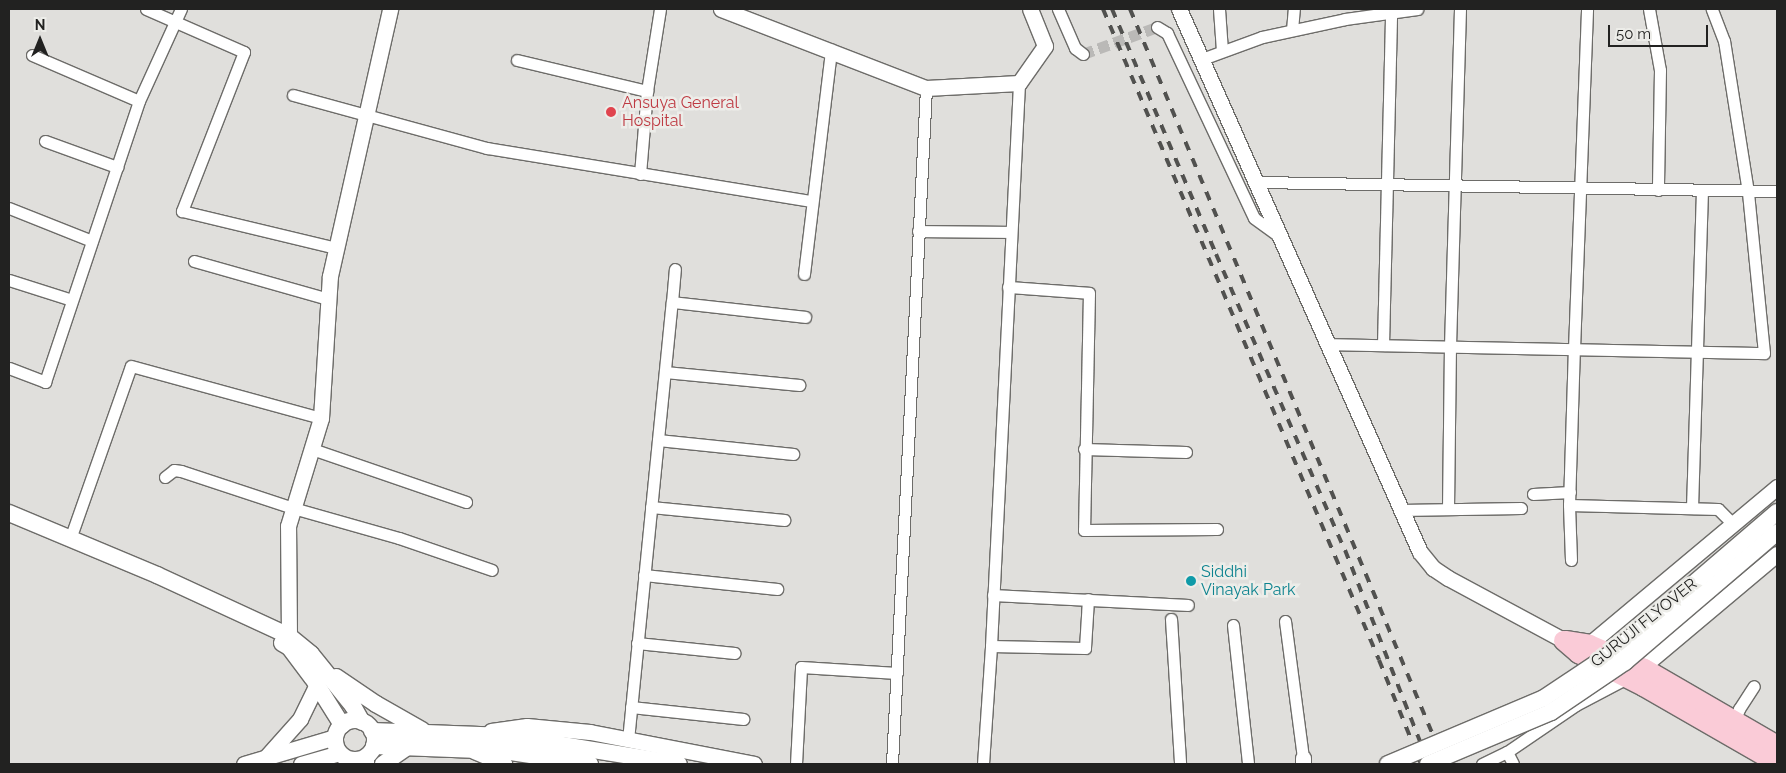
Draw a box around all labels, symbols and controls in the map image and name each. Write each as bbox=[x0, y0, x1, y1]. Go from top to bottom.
north arrow bbox=[15, 15, 65, 65]
scale bar bbox=[1611, 15, 1711, 47]
text: N bbox=[35, 17, 45, 33]
text: 50 m bbox=[1616, 25, 1651, 43]
place label: Ansuya General Hospital bbox=[622, 93, 739, 131]
marker: Ansuya General Hospital bbox=[604, 105, 618, 119]
place label: Siddhi Vinayak Park bbox=[1201, 562, 1296, 600]
street label: GURUJI FLYOVER bbox=[1587, 574, 1701, 672]
marker: Siddhi Vinayak Park bbox=[1185, 575, 1197, 587]

